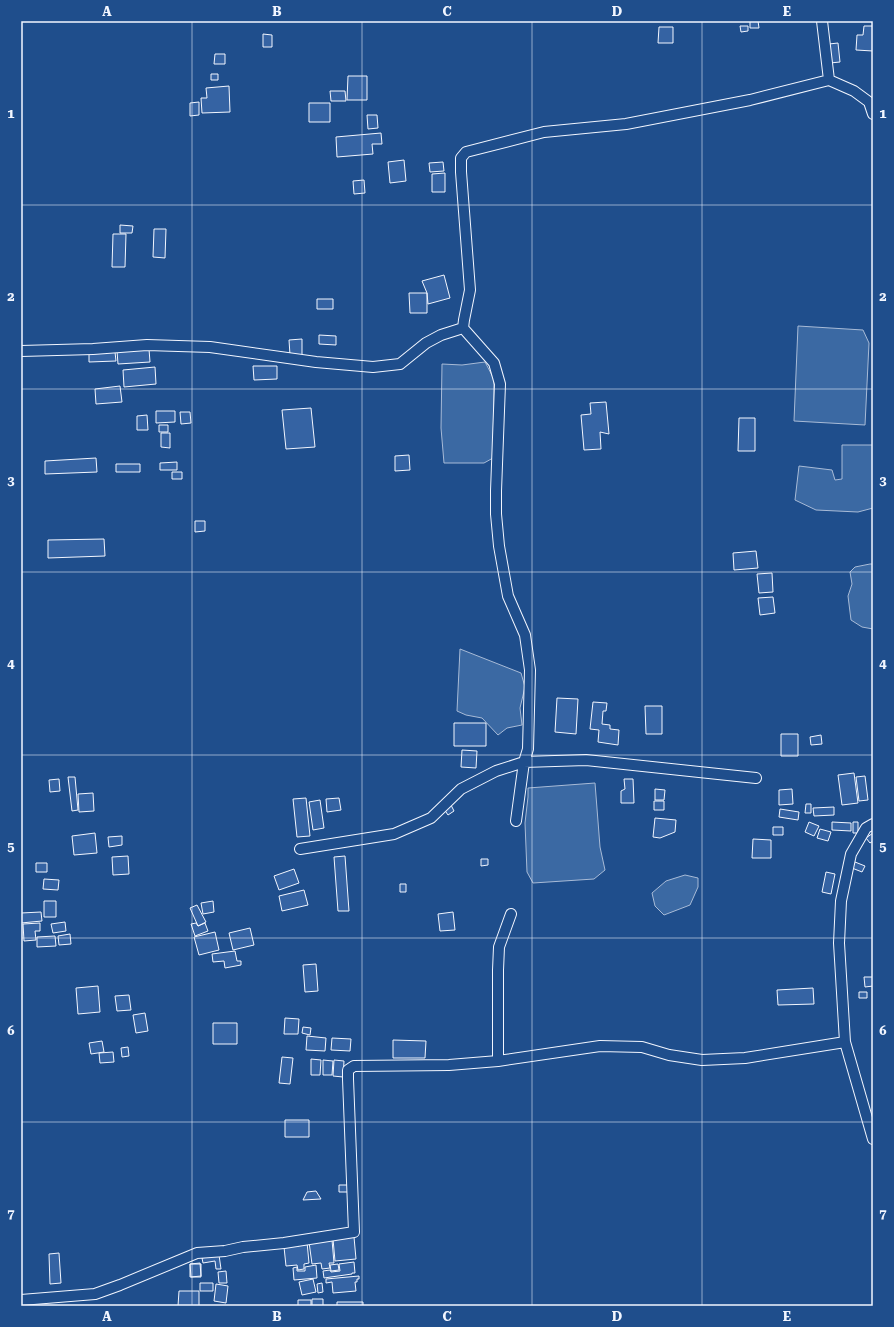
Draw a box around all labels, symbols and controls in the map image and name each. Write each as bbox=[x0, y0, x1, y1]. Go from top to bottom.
text: A bbox=[102, 4, 112, 19]
text: B bbox=[272, 4, 282, 19]
text: C bbox=[442, 4, 452, 19]
text: D bbox=[612, 4, 622, 19]
text: E bbox=[783, 4, 791, 19]
text: 1 bbox=[7, 106, 15, 121]
text: 1 bbox=[879, 106, 887, 121]
text: 2 bbox=[7, 289, 15, 304]
text: 2 bbox=[879, 289, 887, 304]
text: 3 bbox=[7, 473, 15, 488]
text: 3 bbox=[879, 473, 887, 488]
text: 4 bbox=[7, 656, 15, 671]
text: 4 bbox=[879, 656, 887, 671]
text: 5 bbox=[7, 839, 15, 854]
text: 5 bbox=[879, 839, 887, 854]
text: 6 bbox=[7, 1023, 15, 1038]
text: 6 bbox=[879, 1023, 887, 1038]
text: 7 bbox=[7, 1206, 15, 1221]
text: 7 bbox=[879, 1206, 887, 1221]
text: A bbox=[102, 1309, 112, 1324]
text: B bbox=[272, 1309, 282, 1324]
text: C bbox=[442, 1309, 452, 1324]
text: D bbox=[612, 1309, 622, 1324]
text: E bbox=[783, 1309, 791, 1324]

